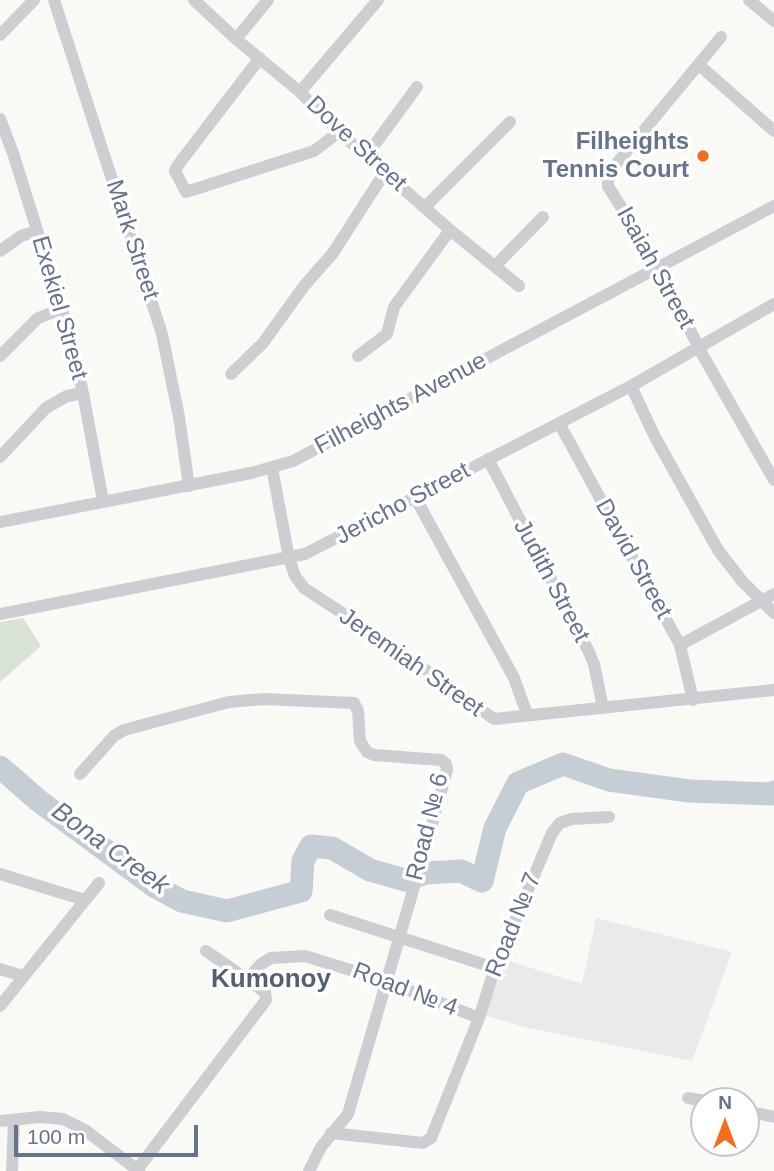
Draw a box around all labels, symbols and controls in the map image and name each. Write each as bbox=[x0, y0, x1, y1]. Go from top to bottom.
street label: Dove Street bbox=[300, 90, 412, 198]
place label: Filheights Tennis Court bbox=[543, 128, 689, 184]
marker: Filheights Tennis Court bbox=[695, 148, 711, 164]
street label: Mark Street bbox=[99, 177, 165, 303]
street label: Isaiah Street bbox=[610, 202, 700, 334]
street label: Exekiel Street bbox=[25, 233, 93, 383]
street label: Filheights Avenue bbox=[310, 347, 492, 461]
street label: Jericho Street bbox=[331, 457, 475, 551]
street label: David Street bbox=[588, 494, 678, 624]
street label: Judith Street bbox=[507, 515, 595, 647]
street label: Jeremiah Street bbox=[333, 603, 489, 723]
street label: Road № 6 bbox=[401, 770, 455, 884]
water label: Bona Creek bbox=[45, 796, 175, 902]
street label: Road № 7 bbox=[480, 869, 548, 981]
street label: Road № 4 bbox=[349, 957, 461, 1023]
district label: Kumonoy bbox=[211, 964, 331, 996]
north arrow bbox=[690, 1087, 760, 1157]
text: N bbox=[718, 1092, 732, 1113]
scale bar bbox=[18, 1112, 201, 1156]
text: 100 m bbox=[27, 1125, 85, 1148]

